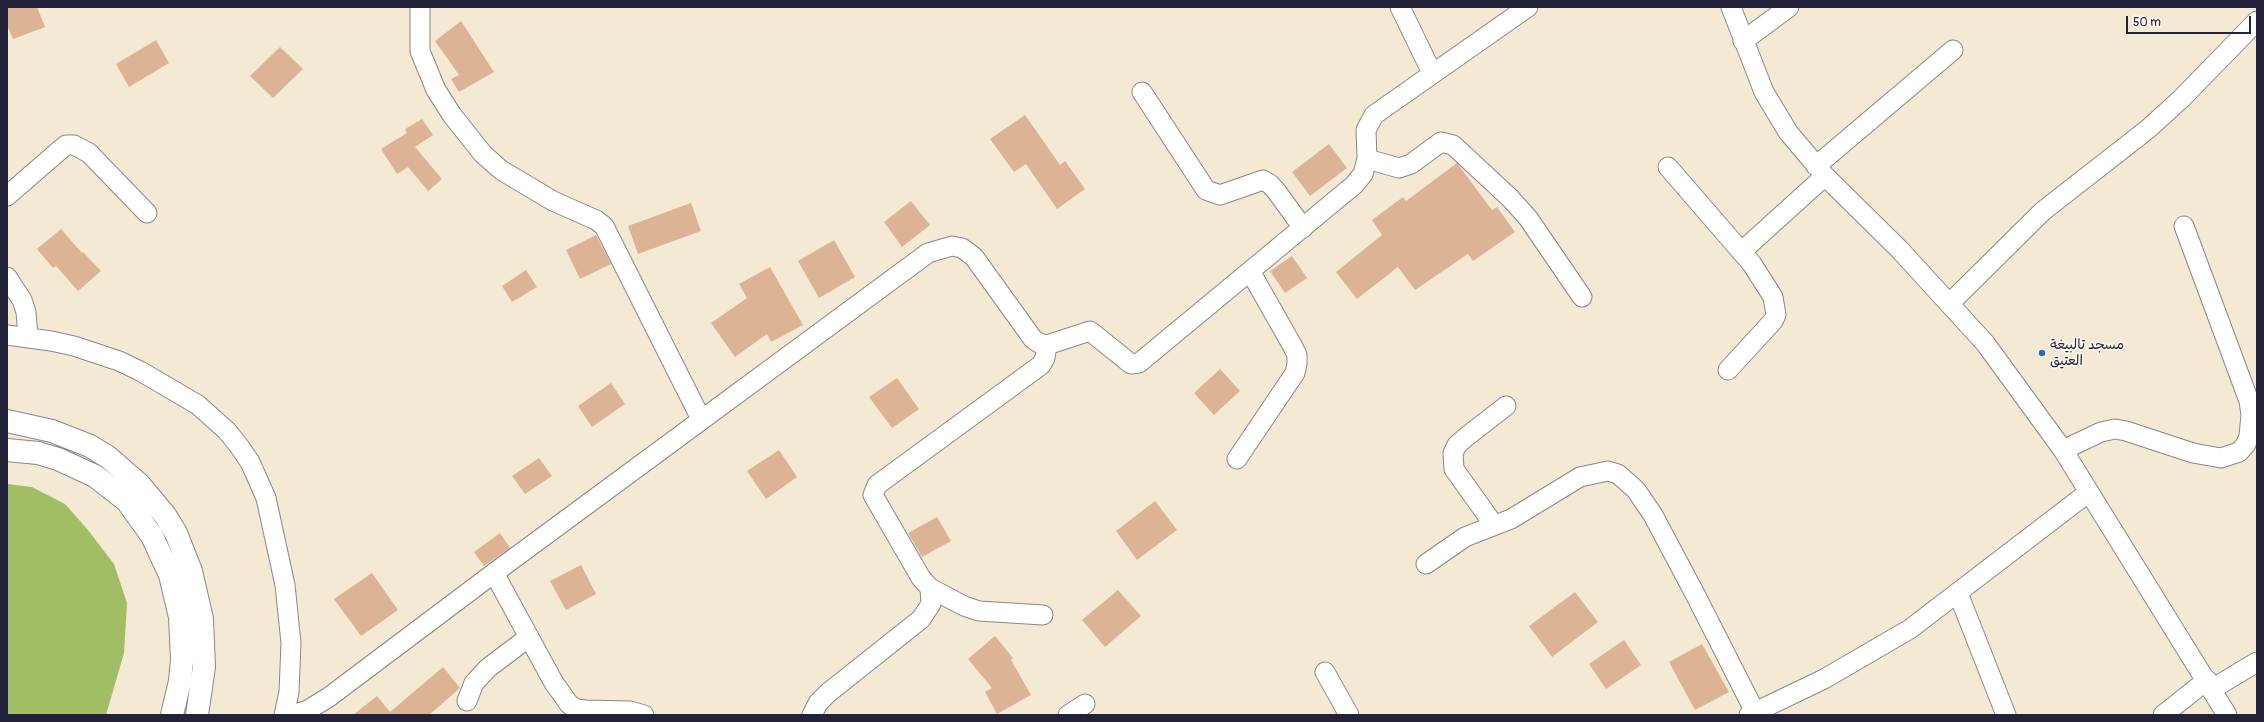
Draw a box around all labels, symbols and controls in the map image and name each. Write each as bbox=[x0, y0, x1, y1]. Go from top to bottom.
scale bar bbox=[2128, 8, 2253, 34]
text: 50 m bbox=[2133, 15, 2161, 30]
place label: مسجد تالبيغة العتيق bbox=[2050, 337, 2124, 370]
marker: مسجد تالبيغة العتيق bbox=[2037, 348, 2047, 358]

